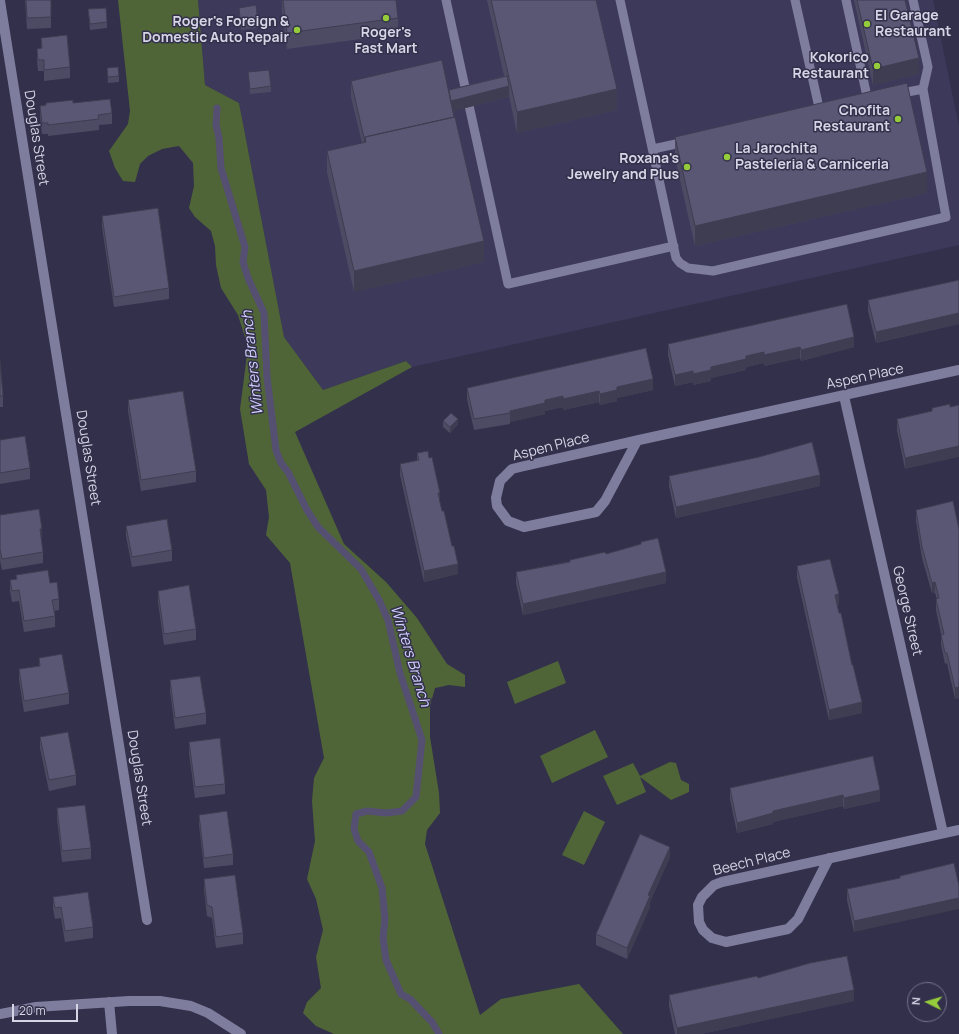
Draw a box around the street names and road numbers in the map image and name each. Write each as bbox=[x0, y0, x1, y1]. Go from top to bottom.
street label: Douglas Street bbox=[20, 89, 52, 187]
street label: Aspen Place bbox=[825, 361, 905, 393]
street label: Douglas Street bbox=[72, 409, 104, 507]
street label: Aspen Place bbox=[511, 429, 591, 465]
street label: George Street bbox=[889, 565, 925, 657]
street label: Douglas Street bbox=[123, 729, 155, 827]
street label: Beech Place bbox=[712, 844, 792, 880]

